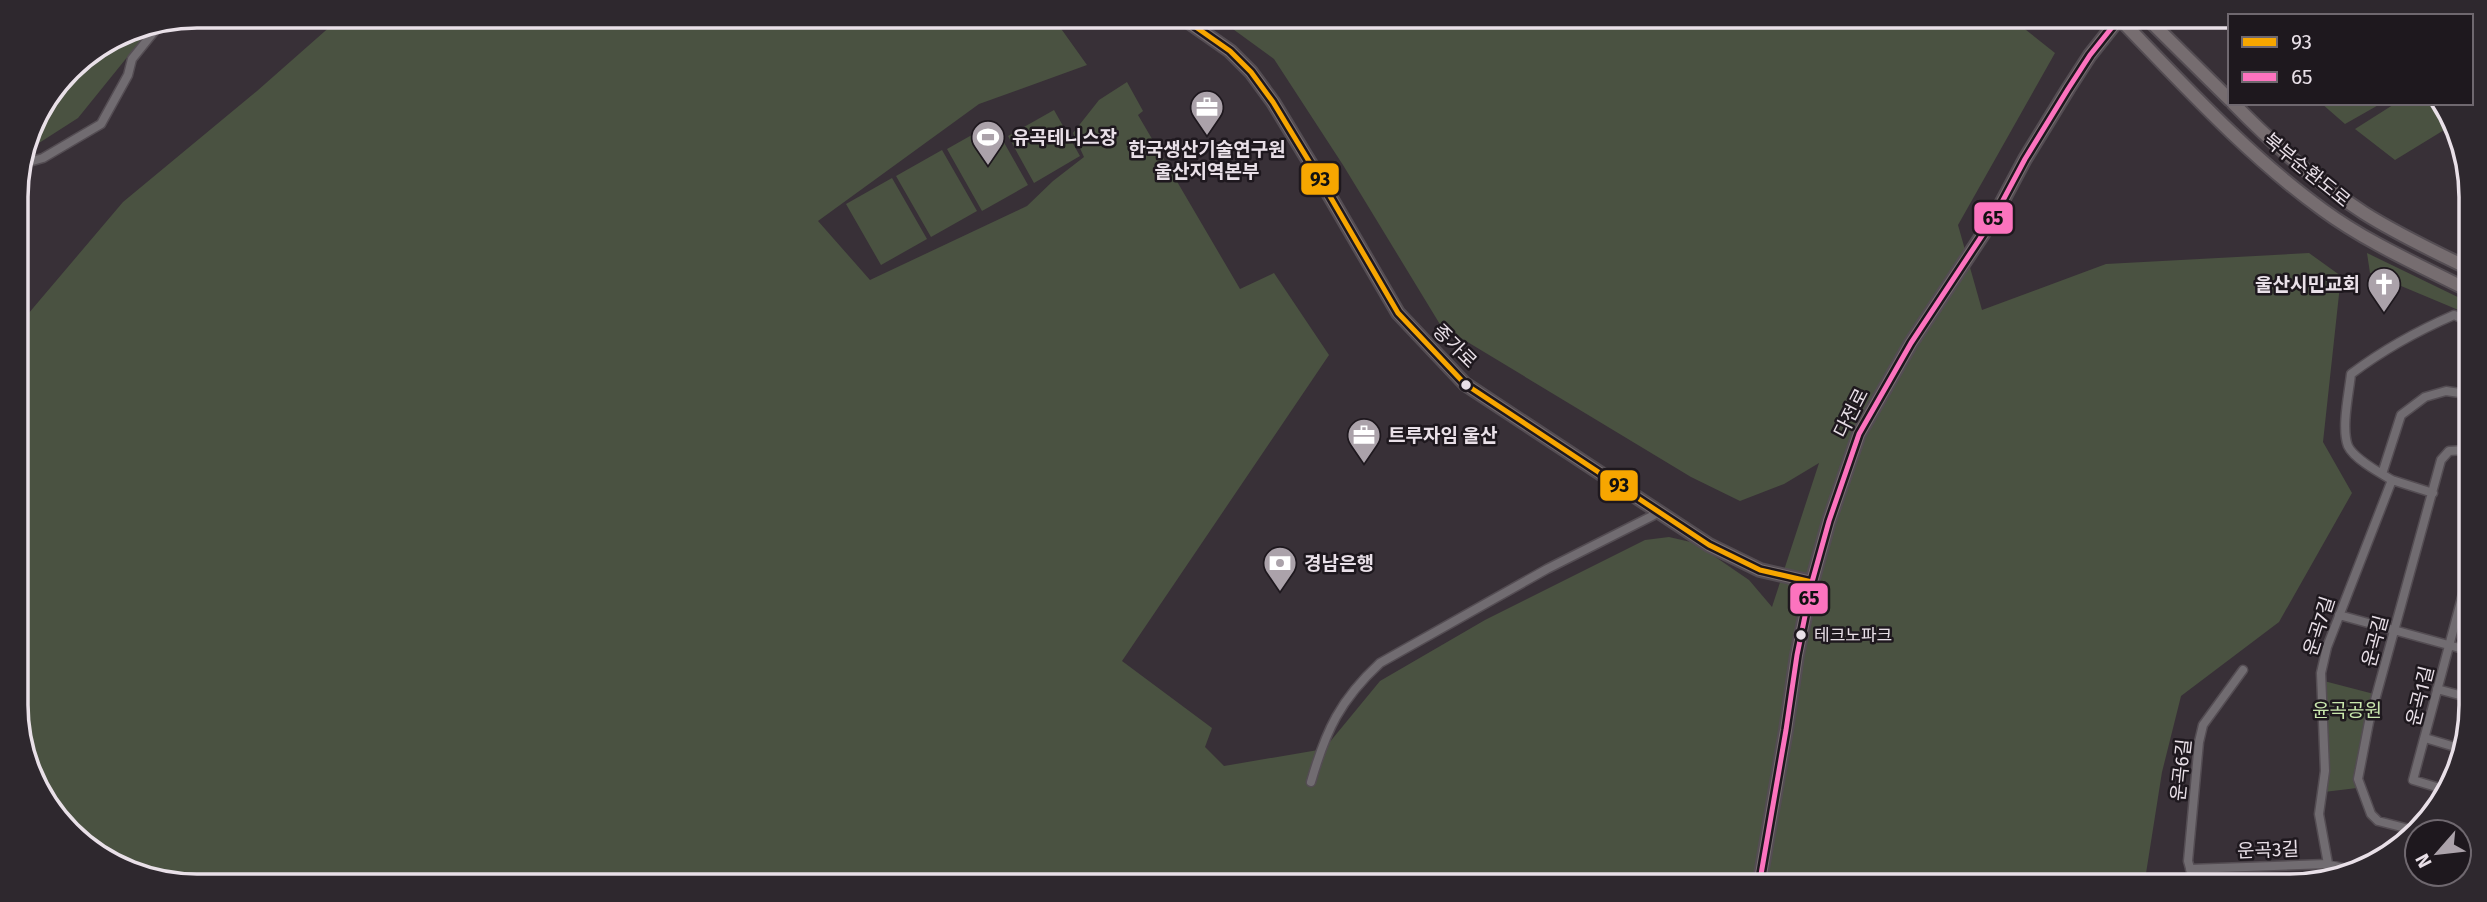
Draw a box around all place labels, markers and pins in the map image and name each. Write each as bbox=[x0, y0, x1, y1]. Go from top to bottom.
office icon: 한국생산기술연구원 울산지역본부 bbox=[1188, 88, 1226, 137]
sports icon: 유곡테니스장 bbox=[969, 118, 1007, 167]
place label: 유곡테니스장 bbox=[1012, 126, 1117, 149]
place label: 한국생산기술연구원 울산지역본부 bbox=[1128, 138, 1286, 183]
church icon: 울산시민교회 bbox=[2365, 265, 2403, 314]
place label: 울산시민교회 bbox=[2255, 273, 2360, 296]
unlabelled marker bbox=[1459, 378, 1473, 392]
office icon: 트루자임 울산 bbox=[1345, 416, 1383, 465]
place label: 트루자임 울산 bbox=[1388, 424, 1498, 447]
bank icon: 경남은행 bbox=[1261, 544, 1299, 593]
place label: 경남은행 bbox=[1304, 552, 1374, 575]
place label: 테크노파크 bbox=[1814, 625, 1892, 646]
marker: 테크노파크 bbox=[1794, 628, 1808, 642]

